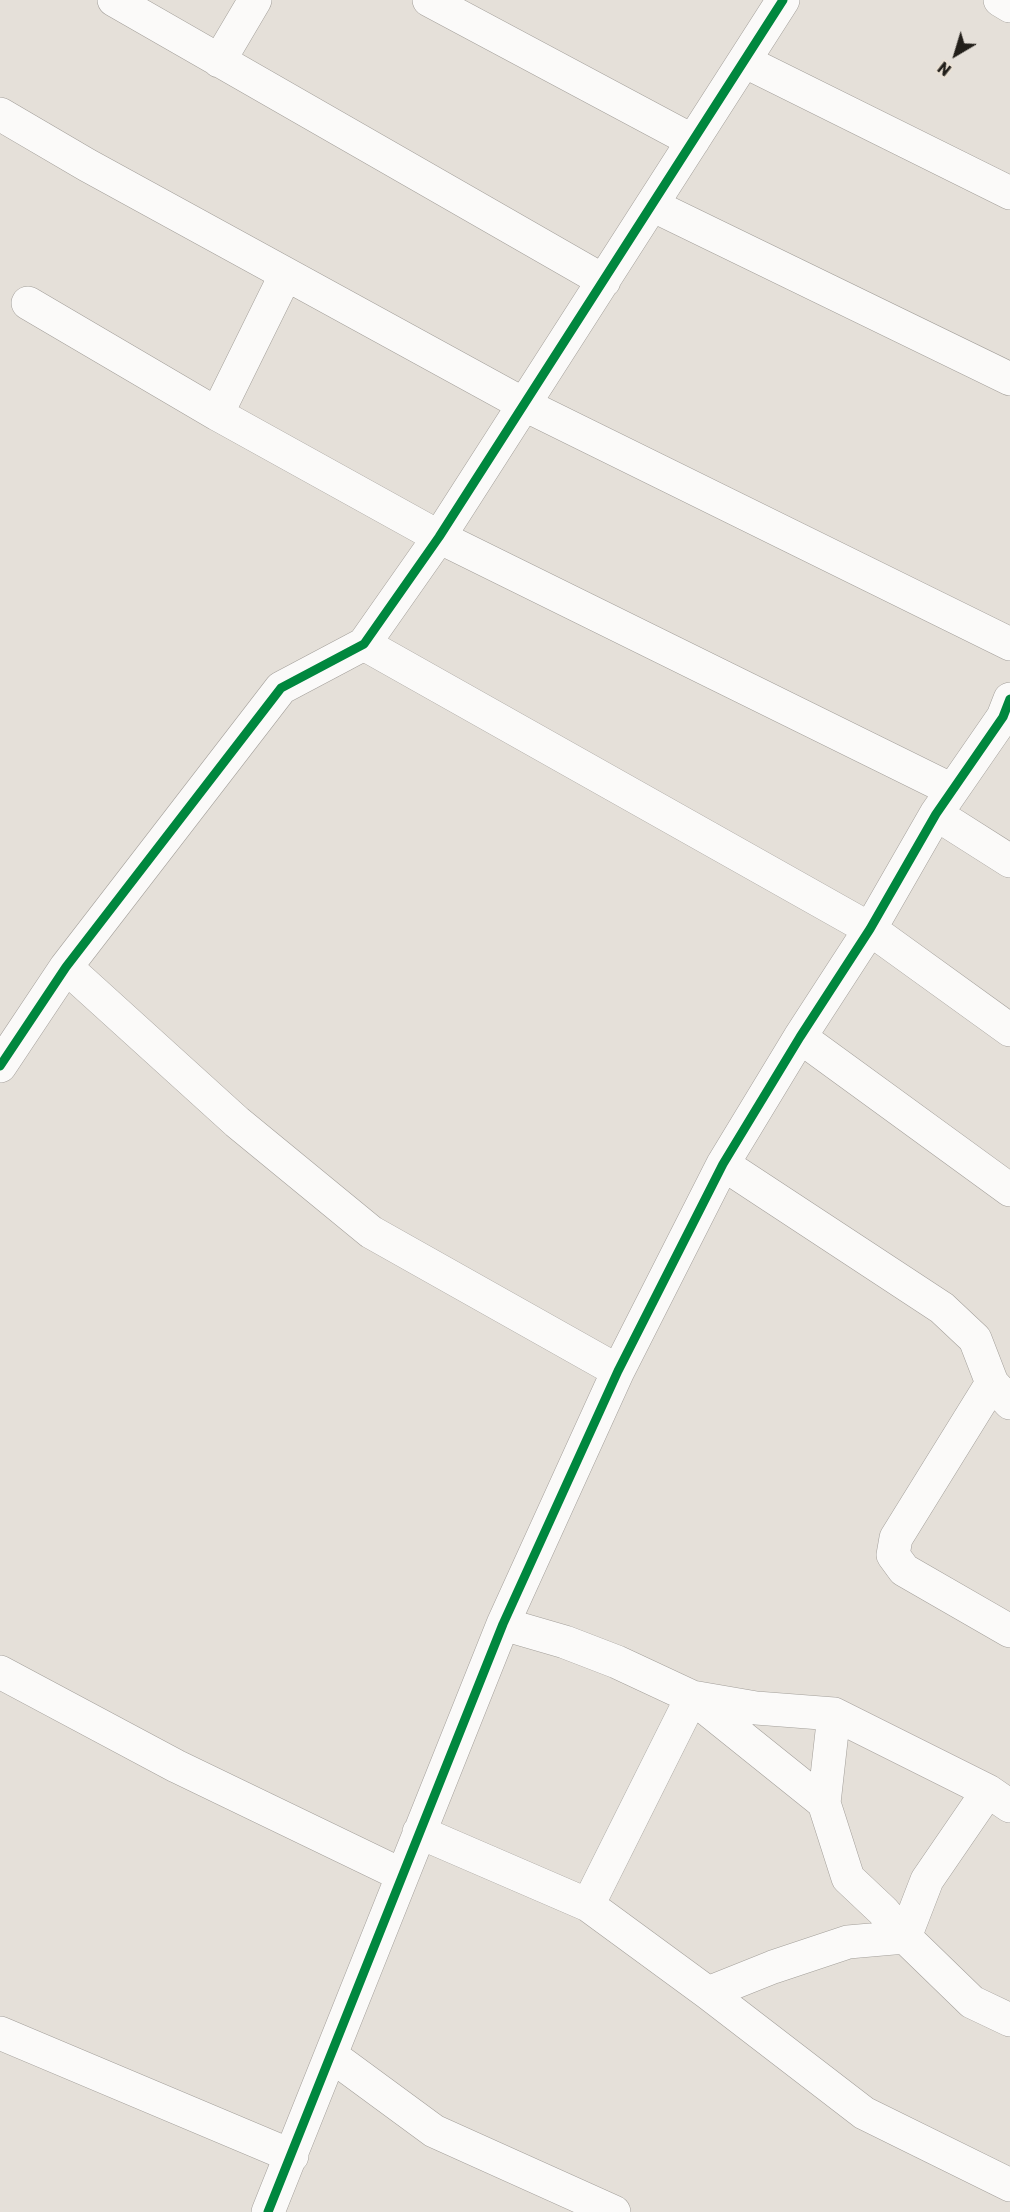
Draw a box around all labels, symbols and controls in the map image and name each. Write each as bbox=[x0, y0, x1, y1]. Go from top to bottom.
north arrow bbox=[926, 24, 986, 84]
text: N bbox=[934, 58, 955, 80]

